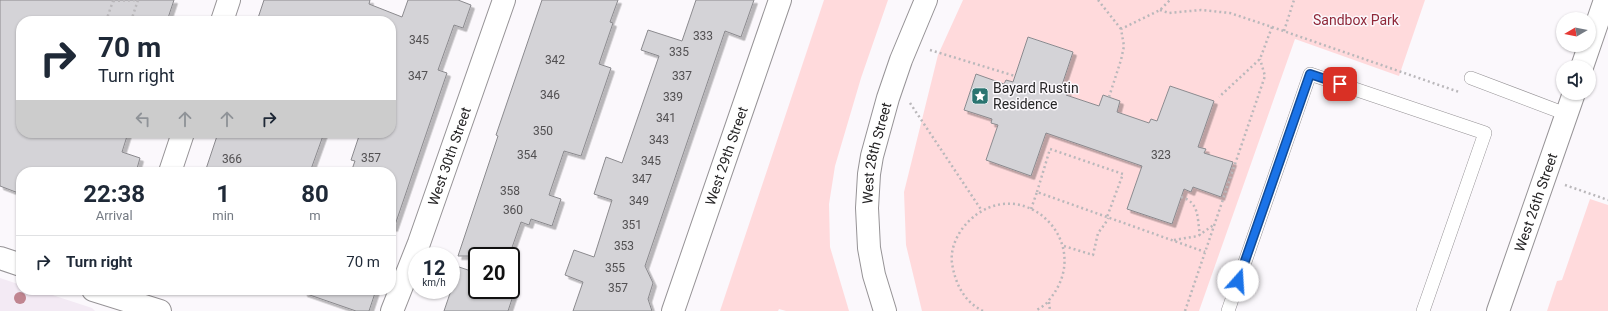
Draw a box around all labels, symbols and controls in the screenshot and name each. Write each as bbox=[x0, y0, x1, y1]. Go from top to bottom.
park label: Sandbox Park bbox=[1313, 12, 1400, 28]
north arrow bbox=[1556, 12, 1596, 52]
map controls bbox=[1556, 12, 1596, 100]
house number: 333 bbox=[693, 29, 713, 43]
text: 70 m bbox=[98, 31, 161, 64]
icon: right bbox=[32, 32, 84, 84]
house number: 345 bbox=[409, 33, 429, 47]
house number: 335 bbox=[669, 45, 689, 59]
house number: 342 bbox=[545, 53, 565, 67]
button: sound bbox=[1556, 60, 1596, 100]
text: Turn right bbox=[98, 65, 175, 86]
pin bbox=[1323, 67, 1357, 101]
house number: 347 bbox=[408, 69, 428, 83]
house number: 337 bbox=[672, 69, 692, 83]
icon: arrive bbox=[1329, 73, 1351, 95]
place label: Bayard Rustin Residence bbox=[993, 80, 1079, 112]
place icon: Bayard Rustin Residence bbox=[970, 86, 990, 106]
house number: 346 bbox=[540, 88, 560, 102]
house number: 339 bbox=[663, 90, 683, 104]
street label: West 28th Street bbox=[859, 100, 895, 204]
street label: West 30th Street bbox=[425, 104, 474, 208]
street label: West 29th Street bbox=[702, 104, 751, 207]
icon: left bbox=[132, 108, 154, 130]
icon: ahead bbox=[174, 108, 196, 130]
icon: ahead bbox=[216, 108, 238, 130]
icon: right bbox=[258, 108, 280, 130]
house number: 341 bbox=[656, 111, 676, 125]
house number: 350 bbox=[533, 124, 553, 138]
house number: 343 bbox=[649, 133, 669, 147]
house number: 354 bbox=[517, 148, 537, 162]
house number: 323 bbox=[1151, 148, 1171, 162]
house number: 357 bbox=[361, 151, 381, 165]
street label: West 26th Street bbox=[1511, 151, 1561, 254]
house number: 366 bbox=[222, 152, 242, 166]
house number: 345 bbox=[641, 154, 661, 168]
house number: 347 bbox=[632, 172, 652, 186]
text: 22:38 bbox=[83, 180, 145, 208]
text: 1 bbox=[216, 180, 230, 208]
text: 80 bbox=[301, 180, 329, 208]
house number: 358 bbox=[500, 184, 520, 198]
house number: 349 bbox=[629, 194, 649, 208]
house number: 360 bbox=[503, 203, 523, 217]
text: Arrival bbox=[96, 208, 133, 223]
text: min bbox=[212, 208, 234, 223]
text: m bbox=[309, 208, 321, 223]
house number: 351 bbox=[622, 218, 642, 232]
house number: 353 bbox=[614, 239, 634, 253]
speed limit sign: 20 bbox=[468, 247, 520, 299]
icon: right bbox=[32, 251, 54, 273]
text: Turn right bbox=[66, 253, 132, 271]
text: 70 m bbox=[346, 253, 380, 271]
text: 12 bbox=[423, 256, 445, 280]
position arrow bbox=[1217, 260, 1259, 302]
house number: 355 bbox=[605, 261, 625, 275]
text: km/h bbox=[422, 277, 446, 288]
house number: 357 bbox=[608, 281, 628, 295]

